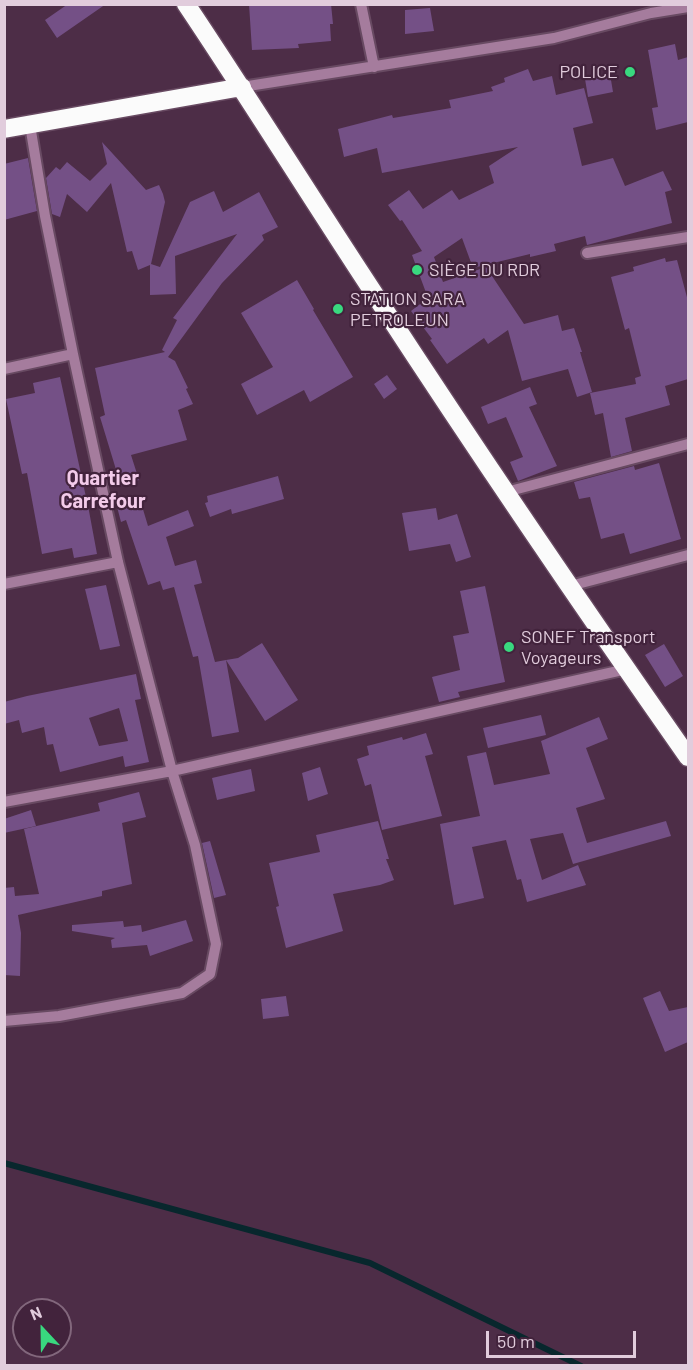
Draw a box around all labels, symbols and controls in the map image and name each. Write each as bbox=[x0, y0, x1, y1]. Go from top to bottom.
place label: POLICE bbox=[559, 61, 618, 83]
marker: POLICE bbox=[623, 65, 637, 79]
place label: SIÈGE DU RDR bbox=[429, 259, 540, 281]
marker: SIÈGE DU RDR bbox=[410, 263, 424, 277]
place label: STATION SARA PETROLEUN bbox=[350, 288, 465, 330]
marker: STATION SARA PETROLEUN bbox=[331, 302, 345, 316]
district label: Quartier Carrefour bbox=[60, 466, 146, 513]
place label: SONEF Transport Voyageurs bbox=[521, 626, 656, 668]
marker: SONEF Transport Voyageurs bbox=[502, 640, 516, 654]
north arrow bbox=[12, 1298, 72, 1358]
text: N bbox=[27, 1302, 44, 1324]
scale bar bbox=[489, 1319, 639, 1357]
text: 50 m bbox=[497, 1330, 535, 1352]

